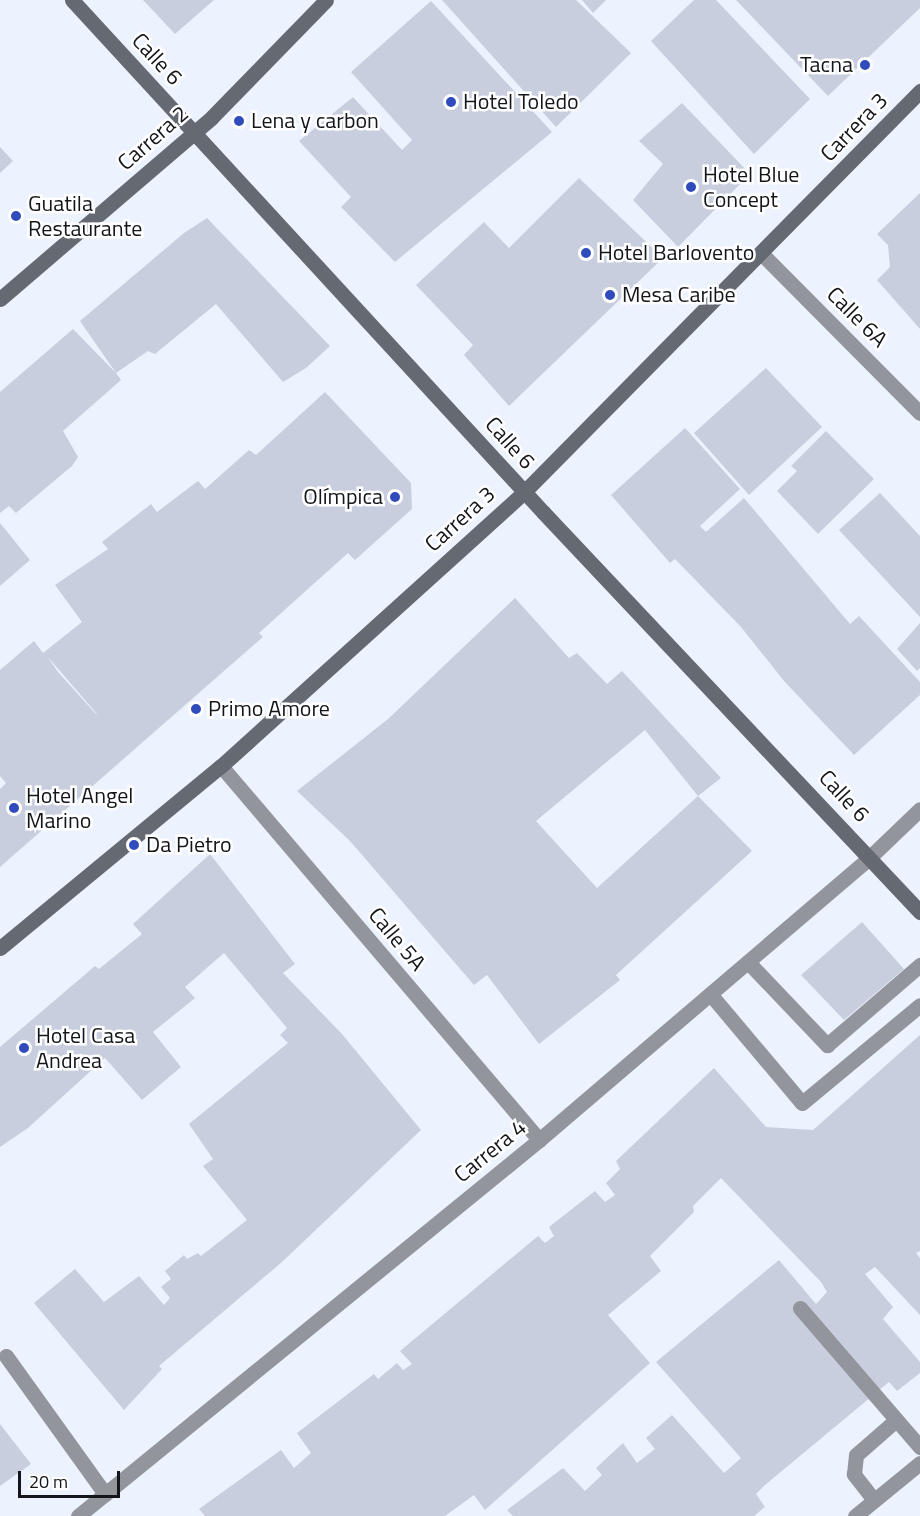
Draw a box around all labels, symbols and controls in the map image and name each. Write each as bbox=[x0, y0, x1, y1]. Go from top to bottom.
street label: Calle 6 bbox=[126, 28, 188, 90]
place label: Tacna bbox=[800, 52, 853, 78]
marker: Tacna bbox=[858, 58, 872, 72]
street label: Carrera 3 bbox=[815, 87, 893, 167]
place label: Hotel Toledo bbox=[463, 89, 579, 115]
marker: Hotel Toledo bbox=[444, 95, 458, 109]
street label: Carrera 2 bbox=[112, 100, 194, 176]
place label: Lena y carbon bbox=[251, 108, 379, 134]
marker: Lena y carbon bbox=[232, 114, 246, 128]
place label: Hotel Blue Concept bbox=[703, 161, 799, 212]
marker: Hotel Blue Concept bbox=[684, 180, 698, 194]
place label: Guatila Restaurante bbox=[28, 190, 142, 242]
marker: Guatila Restaurante bbox=[9, 209, 23, 223]
place label: Hotel Barlovento bbox=[598, 240, 754, 266]
marker: Hotel Barlovento bbox=[579, 246, 593, 260]
street label: Calle 6A bbox=[821, 281, 893, 353]
place label: Mesa Caribe bbox=[622, 282, 736, 308]
marker: Mesa Caribe bbox=[603, 288, 617, 302]
street label: Calle 6 bbox=[480, 411, 540, 475]
street label: Carrera 3 bbox=[420, 481, 500, 557]
place label: Olímpica bbox=[303, 484, 383, 510]
marker: Olímpica bbox=[388, 490, 402, 504]
place label: Primo Amore bbox=[208, 696, 330, 722]
marker: Primo Amore bbox=[189, 702, 203, 716]
street label: Calle 6 bbox=[813, 765, 875, 827]
place label: Hotel Angel Marino bbox=[26, 782, 133, 834]
marker: Hotel Angel Marino bbox=[7, 801, 21, 815]
place label: Da Pietro bbox=[146, 832, 232, 858]
marker: Da Pietro bbox=[127, 838, 141, 852]
street label: Calle 5A bbox=[363, 902, 431, 976]
place label: Hotel Casa Andrea bbox=[36, 1022, 135, 1074]
marker: Hotel Casa Andrea bbox=[17, 1041, 31, 1055]
street label: Carrera 4 bbox=[449, 1114, 531, 1188]
scale bar bbox=[21, 1459, 123, 1497]
text: 20 m bbox=[29, 1468, 68, 1495]

